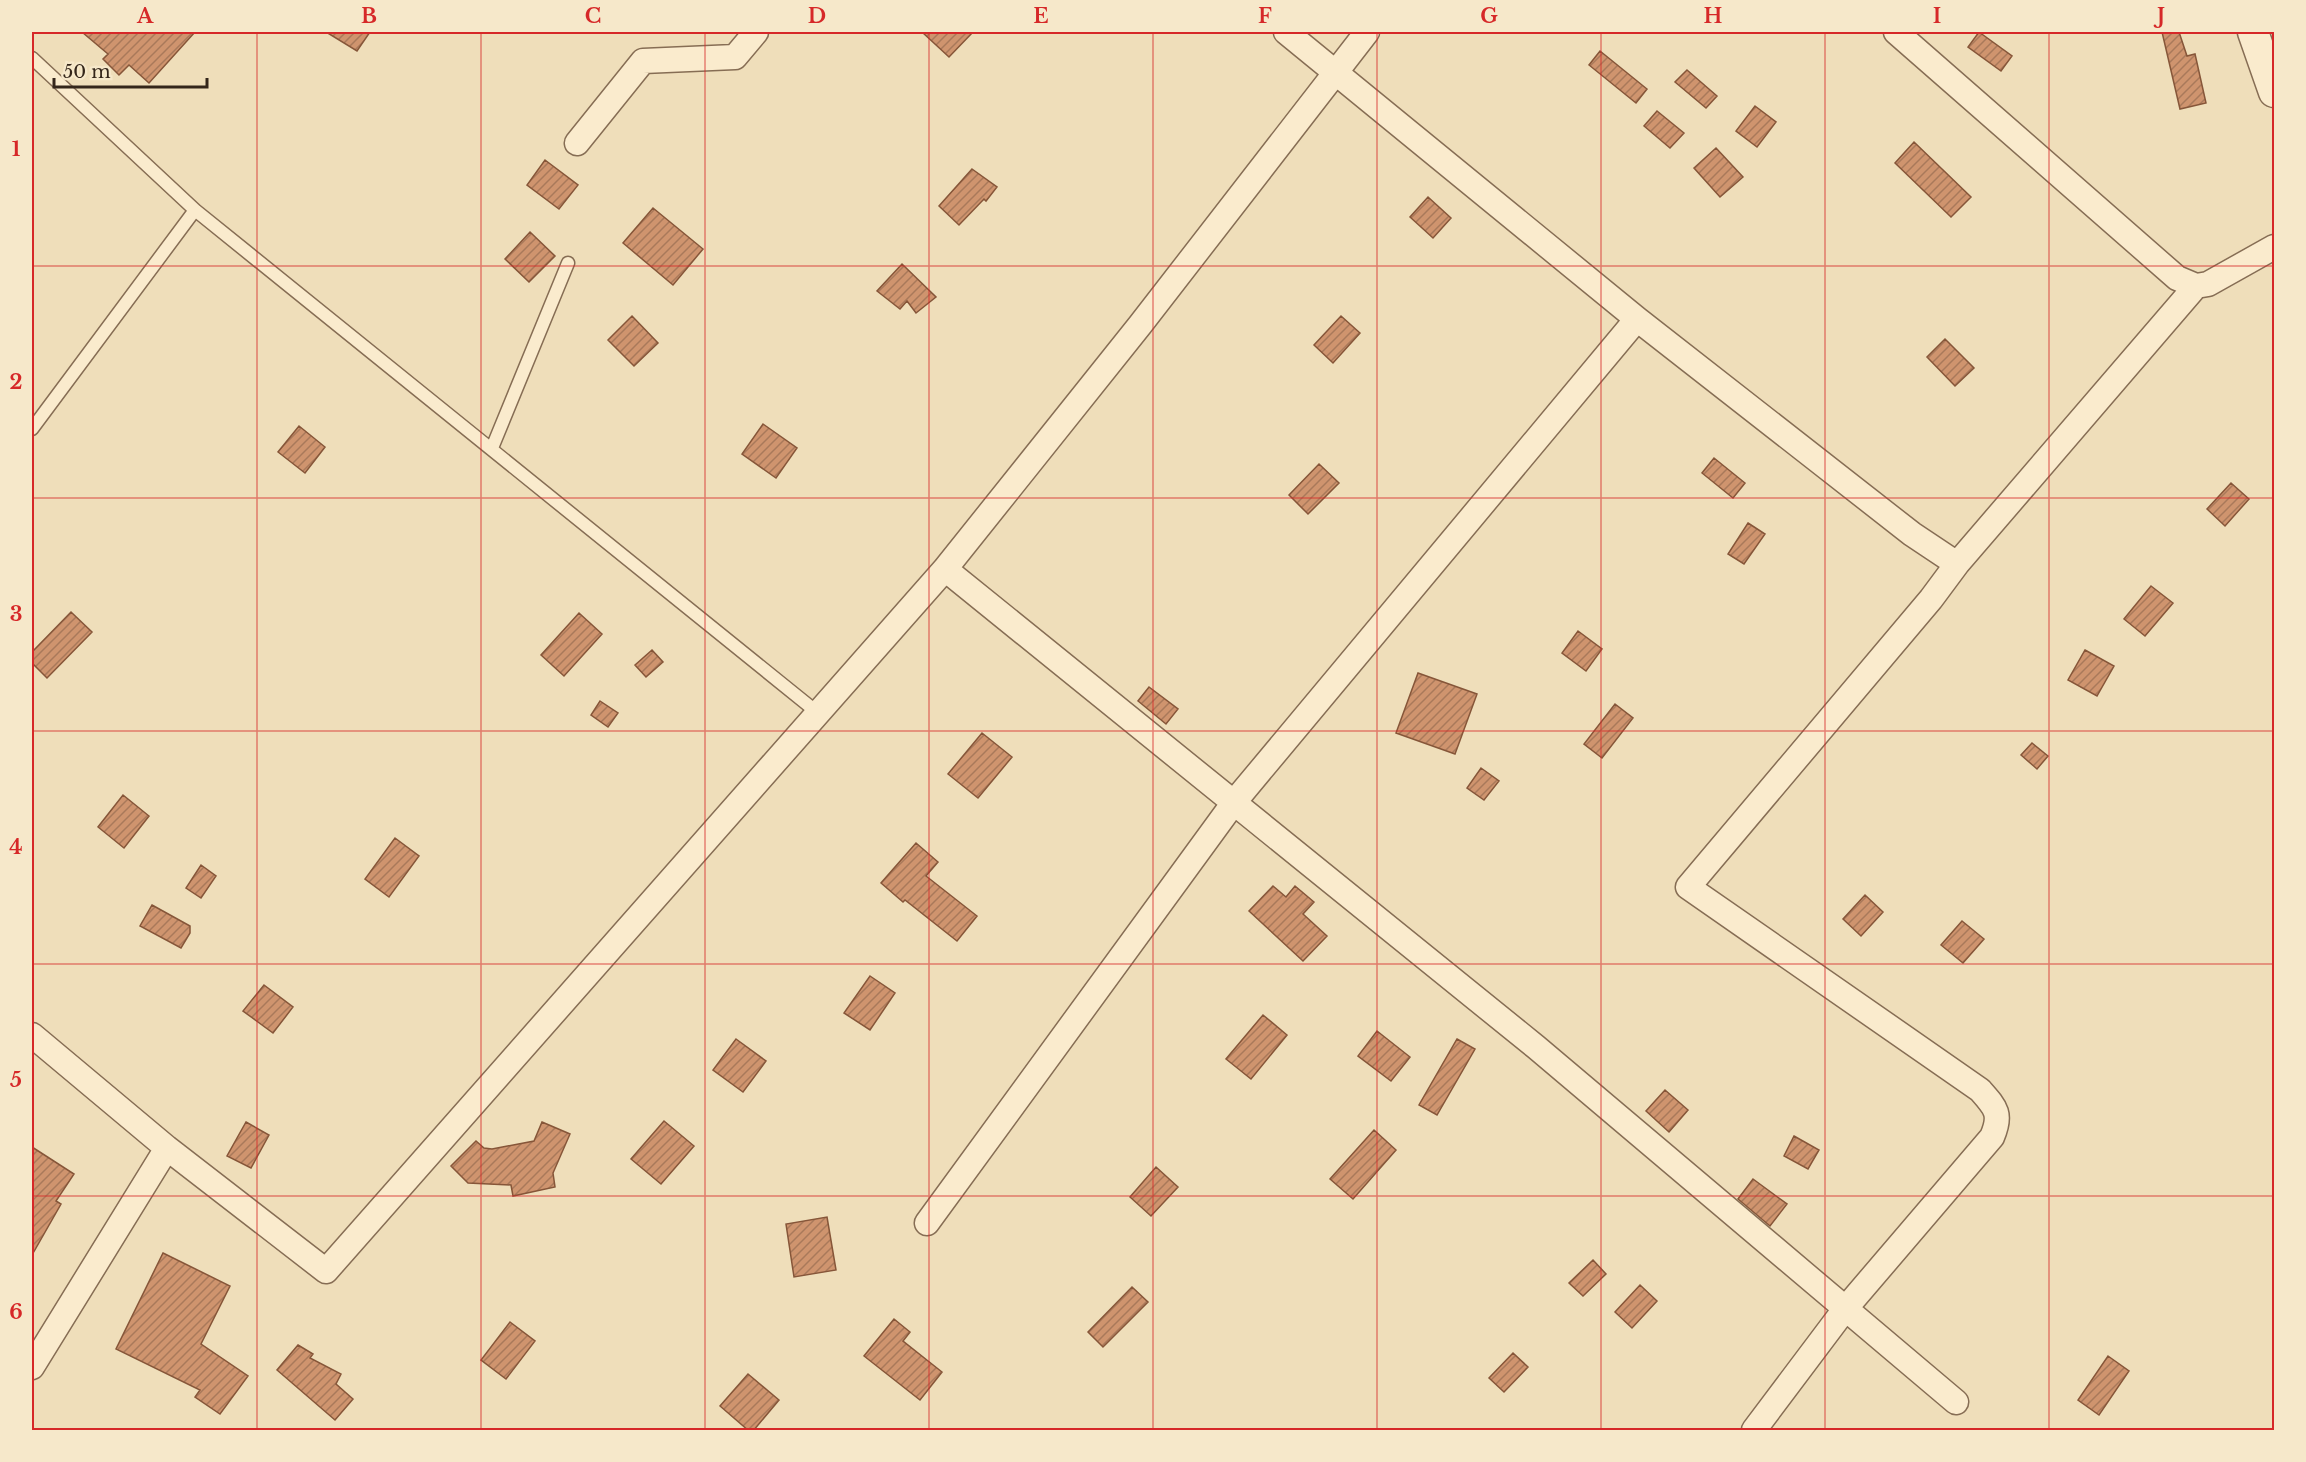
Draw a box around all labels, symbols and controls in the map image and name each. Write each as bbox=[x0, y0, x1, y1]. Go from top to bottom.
text: A bbox=[136, 4, 154, 28]
text: B bbox=[361, 4, 377, 28]
text: C bbox=[585, 4, 601, 28]
text: D bbox=[808, 4, 826, 28]
text: E bbox=[1033, 4, 1049, 28]
text: F bbox=[1258, 4, 1272, 28]
text: G bbox=[1480, 4, 1498, 28]
text: H bbox=[1704, 4, 1723, 28]
text: I bbox=[1933, 4, 1941, 28]
text: J bbox=[2153, 4, 2165, 28]
scale bar bbox=[54, 51, 207, 89]
text: 50 m bbox=[63, 61, 111, 83]
text: 1 bbox=[12, 137, 21, 161]
text: 2 bbox=[9, 370, 23, 394]
text: 3 bbox=[10, 602, 22, 626]
text: 4 bbox=[9, 835, 23, 859]
text: 5 bbox=[10, 1068, 22, 1092]
text: 6 bbox=[9, 1300, 23, 1324]

